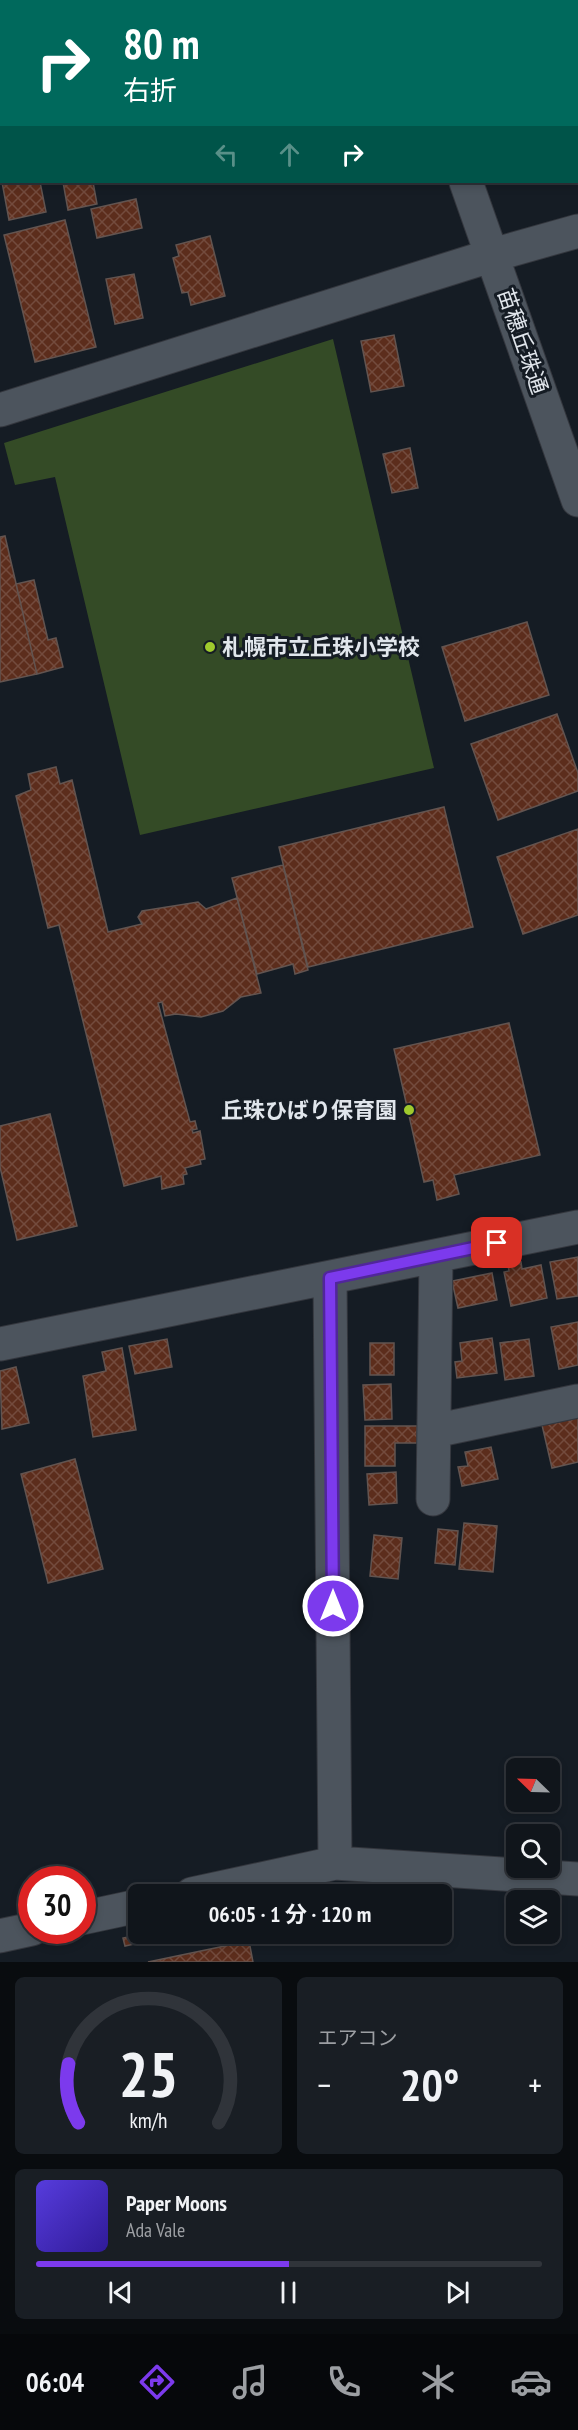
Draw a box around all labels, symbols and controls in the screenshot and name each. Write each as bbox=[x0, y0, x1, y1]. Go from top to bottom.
text: 80 m bbox=[123, 16, 200, 71]
icon: right bbox=[24, 24, 102, 102]
text: 右折 bbox=[123, 73, 177, 107]
icon: left bbox=[210, 138, 243, 171]
icon: ahead bbox=[273, 138, 306, 171]
icon: right bbox=[336, 138, 369, 171]
street label: 苗穂丘珠通 bbox=[492, 284, 554, 398]
place label: 札幌市立丘珠小学校 bbox=[222, 633, 420, 661]
marker: 札幌市立丘珠小学校 bbox=[203, 640, 217, 654]
place label: 丘珠ひばり保育園 bbox=[221, 1096, 397, 1124]
marker: 丘珠ひばり保育園 bbox=[402, 1103, 416, 1117]
pin bbox=[471, 1217, 522, 1268]
icon: arrive bbox=[480, 1226, 513, 1259]
position arrow bbox=[301, 1574, 365, 1638]
north arrow bbox=[506, 1758, 560, 1812]
map controls bbox=[506, 1758, 560, 1944]
button: search bbox=[506, 1824, 560, 1878]
speed limit sign: 30 bbox=[18, 1866, 96, 1944]
button: layers bbox=[506, 1890, 560, 1944]
text: 06:05 · 1 分 · 120 m bbox=[209, 1900, 371, 1928]
text: エアコン bbox=[318, 2025, 398, 2051]
text: 25 bbox=[118, 2033, 178, 2114]
text: 20° bbox=[400, 2055, 459, 2113]
text: − bbox=[318, 2063, 331, 2106]
text: + bbox=[528, 2063, 542, 2106]
text: km/h bbox=[129, 2106, 167, 2134]
text: Paper Moons bbox=[126, 2189, 227, 2217]
text: Ada Vale bbox=[126, 2217, 185, 2243]
icon: previous bbox=[104, 2276, 137, 2309]
icon: pause bbox=[272, 2276, 305, 2309]
icon: next bbox=[441, 2276, 474, 2309]
icon: directions bbox=[136, 2361, 178, 2403]
icon: music bbox=[229, 2361, 271, 2403]
icon: phone bbox=[323, 2361, 365, 2403]
icon: climate bbox=[417, 2361, 459, 2403]
icon: car bbox=[510, 2361, 552, 2403]
text: 06:04 bbox=[26, 2365, 84, 2399]

